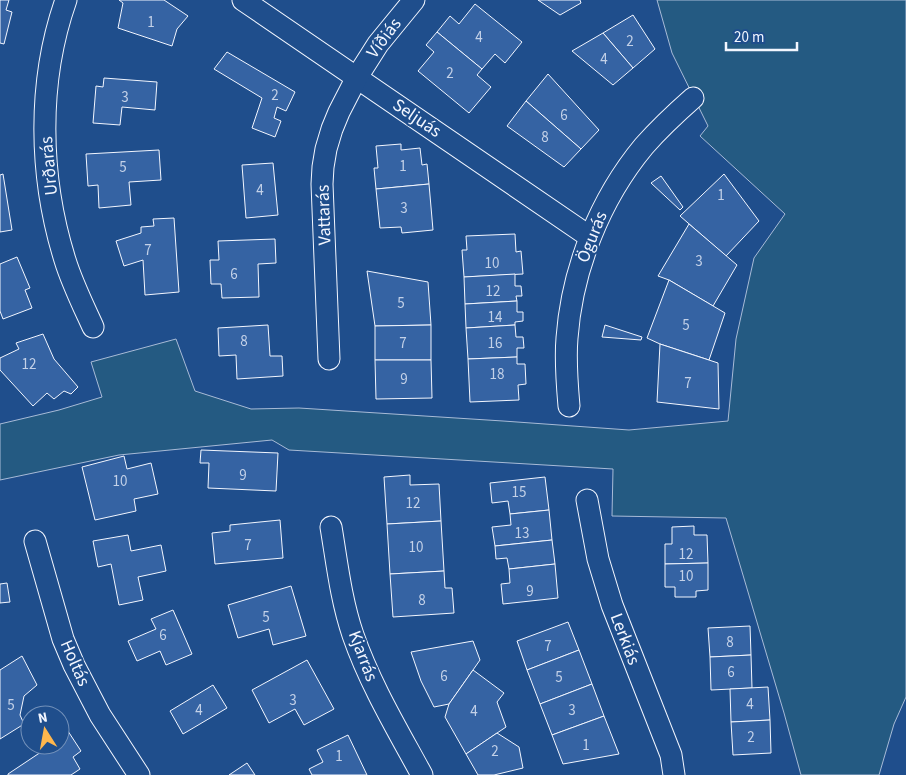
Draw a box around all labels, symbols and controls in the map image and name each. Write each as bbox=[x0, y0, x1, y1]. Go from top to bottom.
house number: 1 bbox=[147, 12, 155, 33]
street label: Víðiás bbox=[361, 13, 407, 63]
scale bar bbox=[726, 20, 797, 52]
house number: 4 bbox=[475, 27, 483, 48]
text: 20 m bbox=[734, 27, 764, 48]
house number: 2 bbox=[626, 31, 634, 52]
house number: 4 bbox=[600, 49, 608, 70]
house number: 2 bbox=[446, 63, 454, 84]
house number: 2 bbox=[271, 85, 279, 106]
house number: 3 bbox=[121, 87, 129, 108]
street label: Seljuás bbox=[388, 92, 446, 144]
house number: 6 bbox=[560, 105, 568, 126]
house number: 8 bbox=[541, 127, 549, 148]
street label: Urðarás bbox=[34, 135, 64, 197]
house number: 1 bbox=[399, 156, 407, 177]
house number: 5 bbox=[119, 157, 127, 178]
house number: 4 bbox=[256, 180, 264, 201]
street label: Vattarás bbox=[310, 184, 338, 246]
house number: 1 bbox=[717, 185, 725, 206]
house number: 3 bbox=[400, 198, 408, 219]
street label: Ögurás bbox=[570, 208, 614, 266]
house number: 7 bbox=[144, 240, 152, 261]
house number: 3 bbox=[695, 251, 703, 272]
house number: 10 bbox=[485, 253, 499, 274]
house number: 6 bbox=[230, 264, 238, 285]
house number: 12 bbox=[486, 281, 500, 302]
house number: 5 bbox=[397, 293, 405, 314]
house number: 14 bbox=[488, 307, 503, 328]
house number: 5 bbox=[682, 315, 690, 336]
house number: 8 bbox=[240, 331, 248, 352]
house number: 7 bbox=[399, 333, 407, 354]
house number: 16 bbox=[488, 333, 502, 354]
house number: 12 bbox=[22, 354, 36, 375]
house number: 18 bbox=[490, 364, 504, 385]
house number: 9 bbox=[400, 369, 408, 390]
house number: 7 bbox=[684, 373, 692, 394]
house number: 9 bbox=[239, 465, 247, 486]
house number: 10 bbox=[113, 471, 127, 492]
house number: 15 bbox=[512, 482, 526, 503]
house number: 12 bbox=[406, 493, 420, 514]
house number: 13 bbox=[515, 523, 529, 544]
house number: 7 bbox=[244, 535, 252, 556]
house number: 10 bbox=[409, 537, 423, 558]
house number: 12 bbox=[679, 544, 693, 565]
house number: 10 bbox=[679, 566, 693, 587]
house number: 9 bbox=[526, 581, 534, 602]
house number: 8 bbox=[418, 590, 426, 611]
house number: 5 bbox=[262, 607, 270, 628]
street label: Lerkiás bbox=[604, 609, 646, 669]
house number: 6 bbox=[159, 625, 167, 646]
street label: Kjarrás bbox=[342, 627, 384, 685]
house number: 8 bbox=[726, 632, 734, 653]
street label: Holtás bbox=[54, 636, 96, 690]
house number: 7 bbox=[544, 636, 552, 657]
house number: 6 bbox=[727, 662, 735, 683]
house number: 6 bbox=[440, 666, 448, 687]
house number: 5 bbox=[555, 667, 563, 688]
house number: 3 bbox=[289, 690, 297, 711]
house number: 4 bbox=[746, 694, 754, 715]
house number: 5 bbox=[7, 695, 15, 716]
house number: 4 bbox=[195, 700, 203, 721]
house number: 3 bbox=[568, 700, 576, 721]
house number: 4 bbox=[470, 701, 478, 722]
north arrow bbox=[20, 705, 70, 755]
text: N bbox=[36, 708, 49, 729]
house number: 2 bbox=[747, 727, 755, 748]
house number: 1 bbox=[582, 735, 590, 756]
house number: 2 bbox=[491, 741, 499, 762]
house number: 1 bbox=[335, 746, 343, 767]

